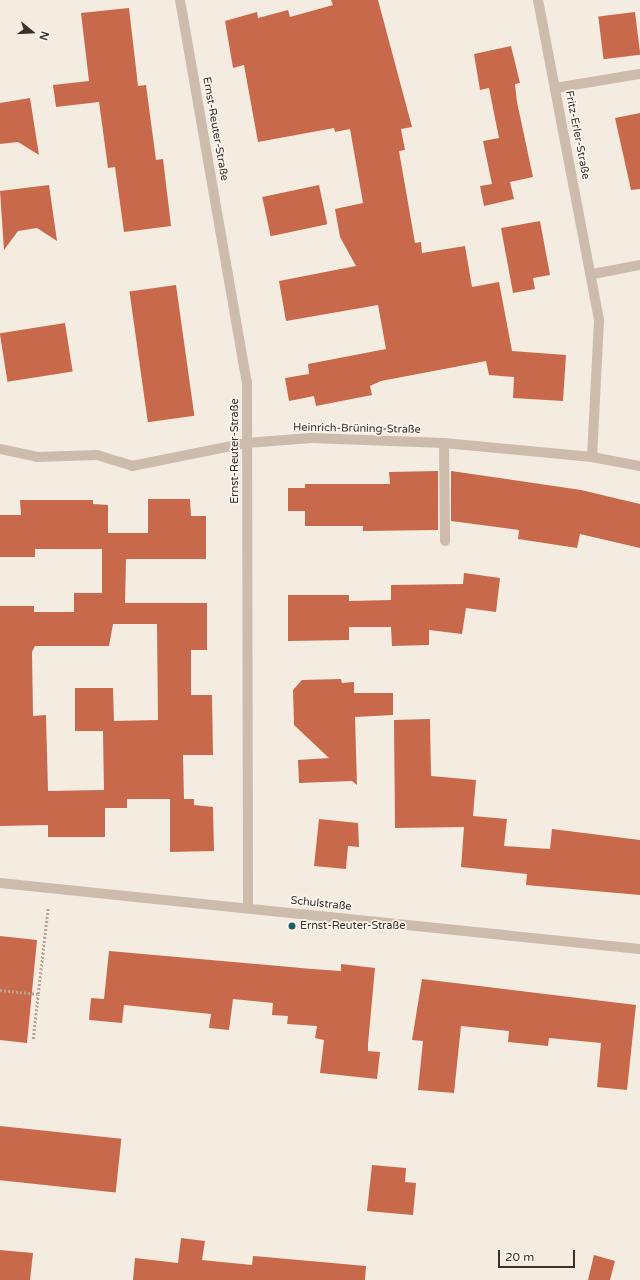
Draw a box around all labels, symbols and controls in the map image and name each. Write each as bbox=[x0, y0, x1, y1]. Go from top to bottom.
north arrow bbox=[12, 12, 52, 52]
text: N bbox=[36, 30, 51, 42]
street label: Ernst-Reuter-Straße bbox=[199, 76, 231, 182]
street label: Fritz-Erler-Straße bbox=[562, 89, 592, 181]
street label: Ernst-Reuter-Straße bbox=[228, 398, 242, 504]
street label: Heinrich-Brüning-Straße bbox=[293, 421, 421, 437]
street label: Schulstraße bbox=[290, 894, 352, 914]
place label: Ernst-Reuter-Straße bbox=[300, 919, 405, 933]
marker: Ernst-Reuter-Straße bbox=[287, 921, 297, 931]
scale bar bbox=[500, 1242, 577, 1268]
text: 20 m bbox=[505, 1250, 534, 1264]

